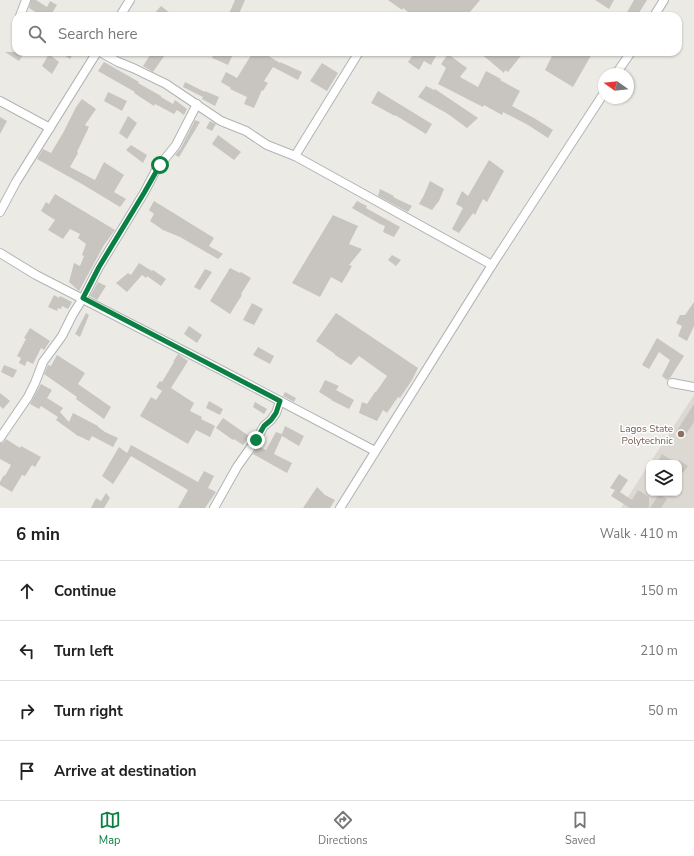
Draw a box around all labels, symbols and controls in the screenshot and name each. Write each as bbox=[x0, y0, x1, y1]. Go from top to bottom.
search box bbox=[12, 12, 682, 56]
icon: search bbox=[26, 23, 48, 45]
text: Search here bbox=[58, 24, 138, 44]
north arrow bbox=[598, 68, 634, 104]
route start bbox=[151, 156, 169, 174]
place label: Lagos State Polytechnic bbox=[620, 422, 673, 448]
marker: Lagos State Polytechnic bbox=[676, 429, 686, 439]
route end bbox=[247, 431, 265, 449]
map controls bbox=[646, 460, 682, 496]
button: layers bbox=[646, 460, 682, 496]
text: 6 min bbox=[16, 523, 60, 546]
text: Walk · 410 m bbox=[600, 525, 678, 543]
icon: ahead bbox=[16, 580, 38, 602]
text: Continue bbox=[54, 581, 116, 601]
text: 150 m bbox=[640, 582, 678, 600]
icon: left bbox=[16, 640, 38, 662]
text: Turn left bbox=[54, 641, 113, 661]
text: 210 m bbox=[640, 642, 678, 660]
icon: right bbox=[16, 700, 38, 722]
text: Turn right bbox=[54, 701, 123, 721]
text: 50 m bbox=[648, 702, 678, 720]
icon: arrive bbox=[16, 760, 38, 782]
text: Arrive at destination bbox=[54, 761, 197, 781]
tab: Map bbox=[99, 809, 121, 848]
tab: Directions bbox=[318, 809, 368, 848]
tab: Saved bbox=[565, 809, 595, 848]

